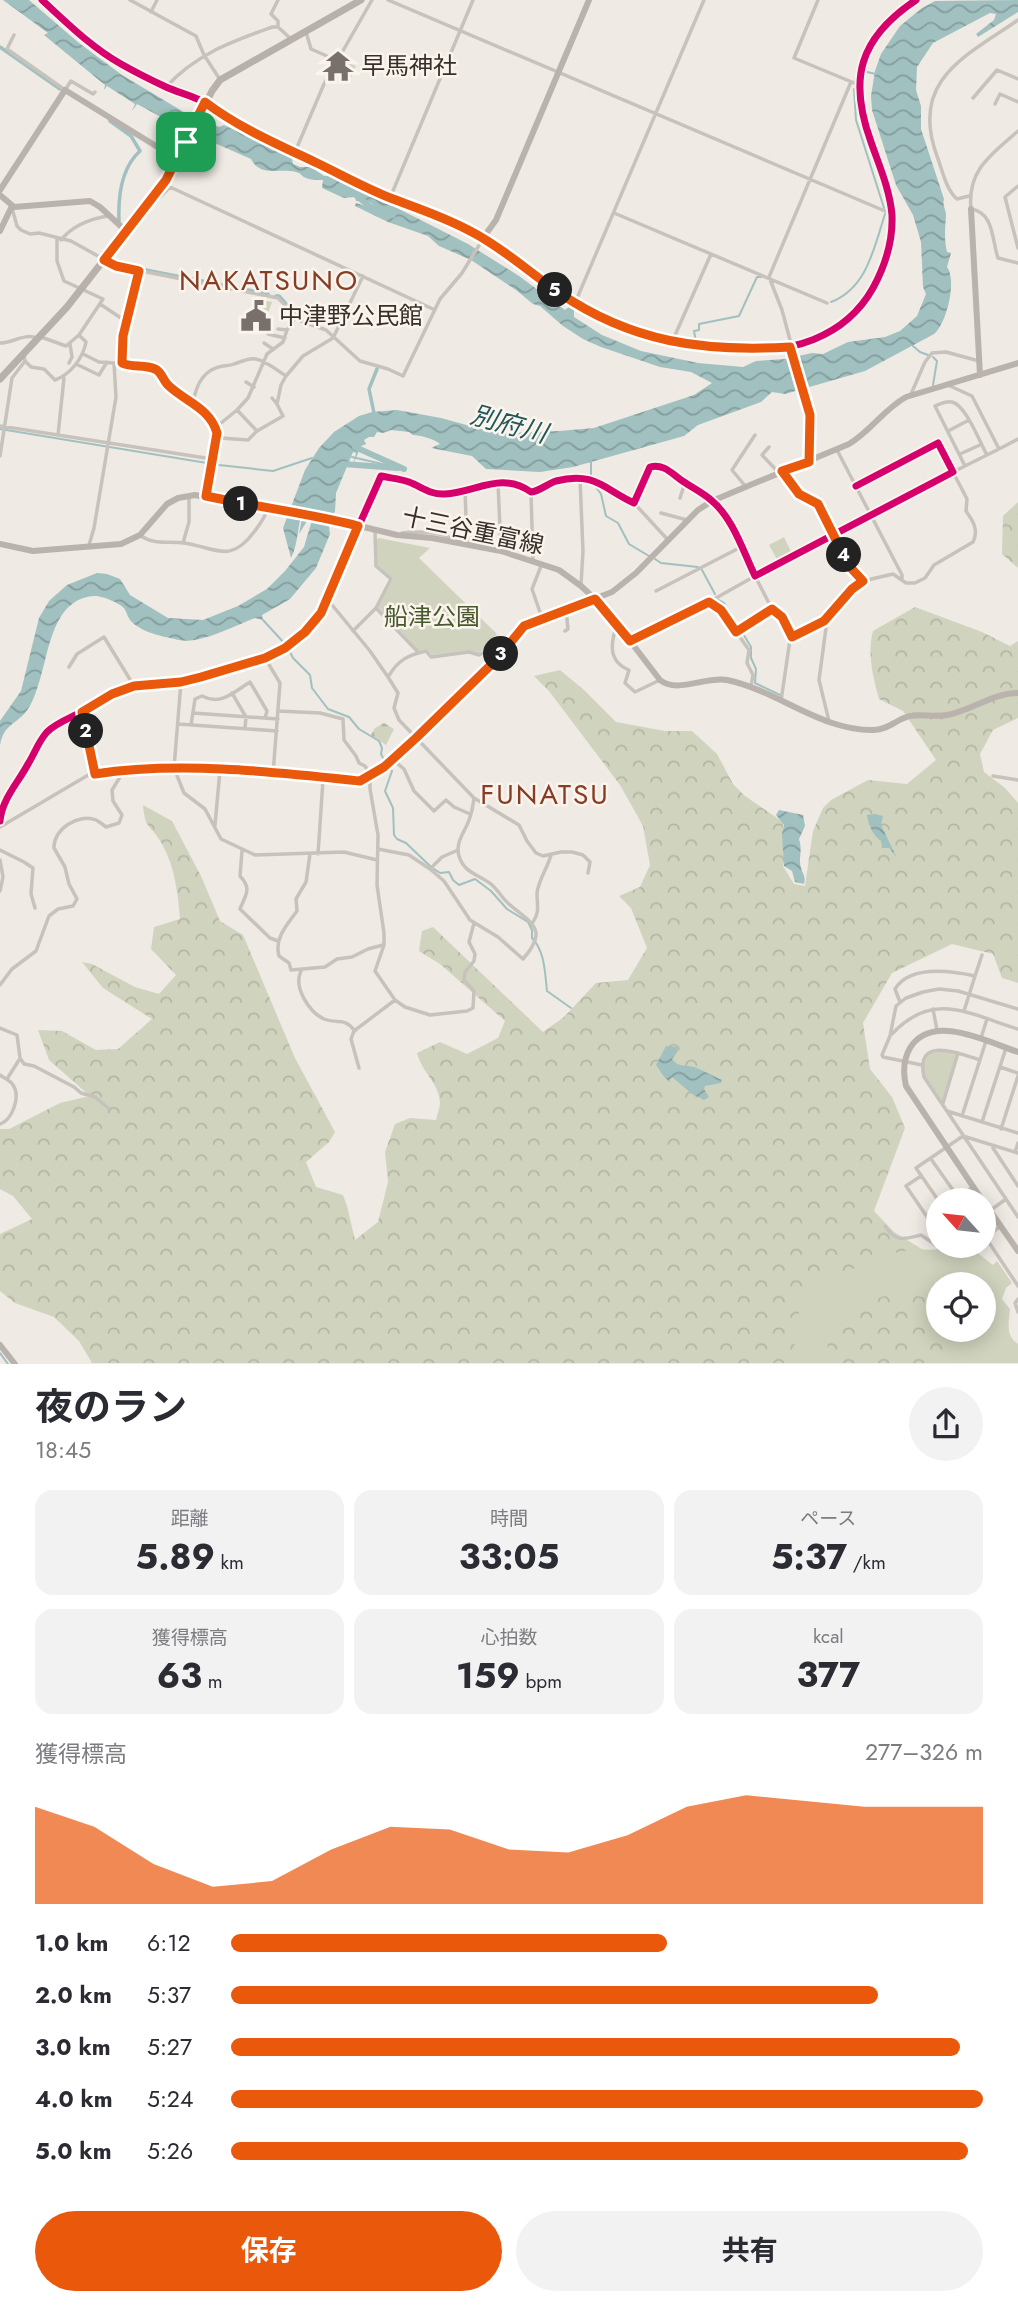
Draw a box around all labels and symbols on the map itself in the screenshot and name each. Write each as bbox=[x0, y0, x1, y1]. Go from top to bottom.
place label: 早馬神社 bbox=[361, 48, 457, 83]
temple icon: 早馬神社 bbox=[321, 49, 355, 83]
pin bbox=[156, 112, 216, 172]
district label: NAKATSUNO bbox=[179, 260, 359, 301]
pin: 5 bbox=[538, 272, 572, 308]
place label: 中津野公民館 bbox=[279, 298, 423, 333]
public building icon: 中津野公民館 bbox=[239, 299, 273, 333]
water label: 別府川 bbox=[466, 396, 554, 453]
pin: 1 bbox=[224, 486, 258, 522]
street label: 十三谷重富線 bbox=[399, 498, 547, 563]
pin: 4 bbox=[826, 538, 862, 572]
park label: 船津公園 bbox=[384, 599, 480, 634]
pin: 3 bbox=[484, 636, 518, 672]
pin: 2 bbox=[68, 714, 104, 748]
district label: FUNATSU bbox=[480, 774, 610, 815]
north arrow bbox=[926, 1188, 996, 1258]

